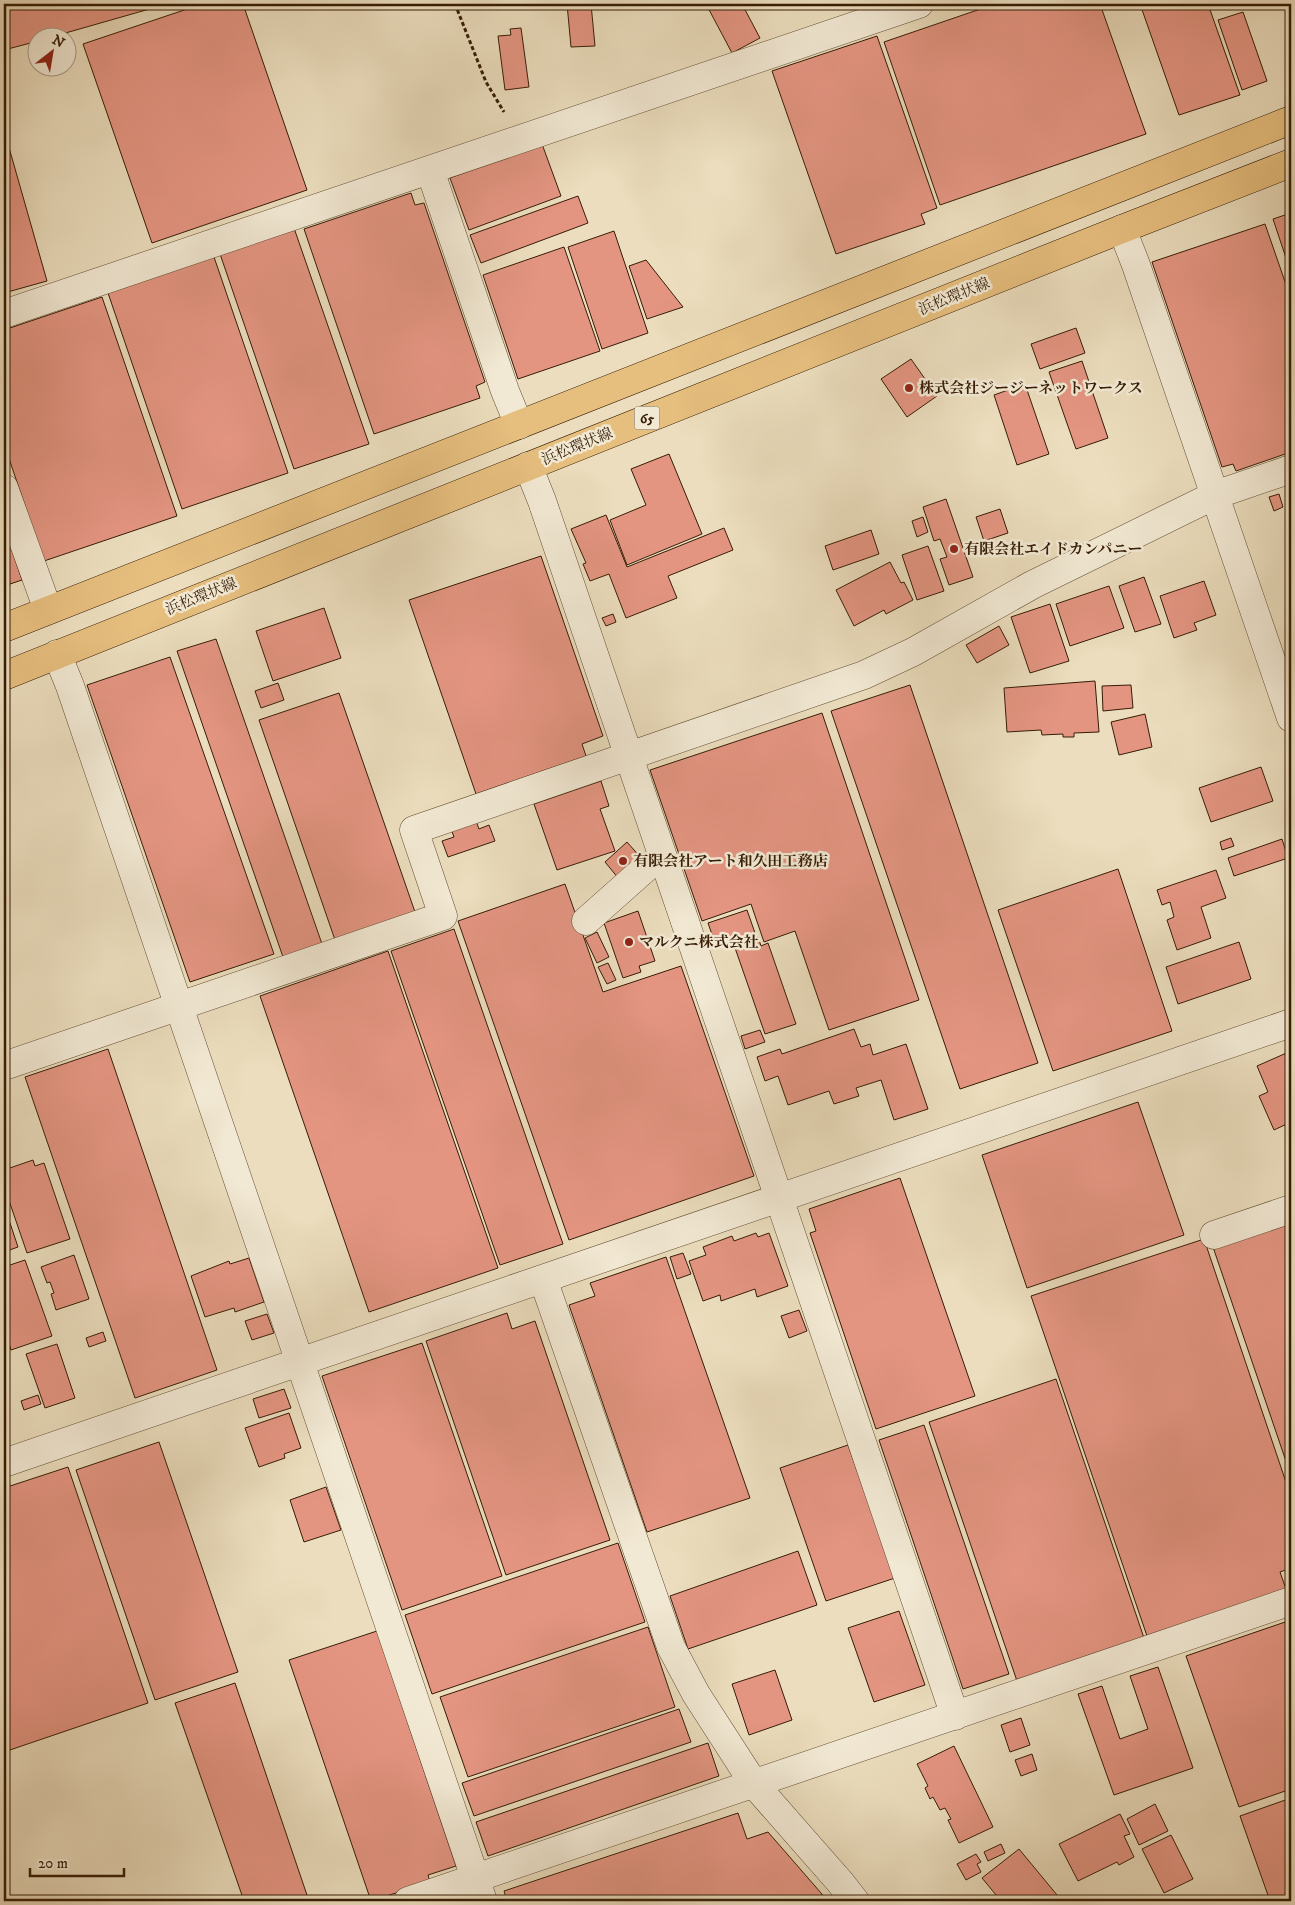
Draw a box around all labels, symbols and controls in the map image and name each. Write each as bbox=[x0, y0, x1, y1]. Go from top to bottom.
north arrow bbox=[28, 28, 78, 78]
text: N bbox=[49, 31, 68, 53]
street label: 浜松環状線 bbox=[916, 274, 993, 319]
place label: 株式会社ジージーネットワークス bbox=[919, 379, 1143, 398]
marker: 株式会社ジージーネットワークス bbox=[903, 382, 915, 394]
road number: 65 bbox=[634, 406, 660, 429]
street label: 浜松環状線 bbox=[539, 424, 616, 469]
place label: 有限会社エイドカンパニー bbox=[964, 540, 1143, 559]
marker: 有限会社エイドカンパニー bbox=[948, 543, 960, 555]
street label: 浜松環状線 bbox=[163, 574, 240, 619]
place label: 有限会社アート和久田工務店 bbox=[633, 852, 828, 871]
marker: 有限会社アート和久田工務店 bbox=[617, 855, 629, 867]
place label: マルクニ株式会社 bbox=[639, 933, 758, 952]
marker: マルクニ株式会社 bbox=[623, 936, 635, 948]
scale bar bbox=[30, 1845, 124, 1877]
text: 20 m bbox=[38, 1854, 68, 1873]

